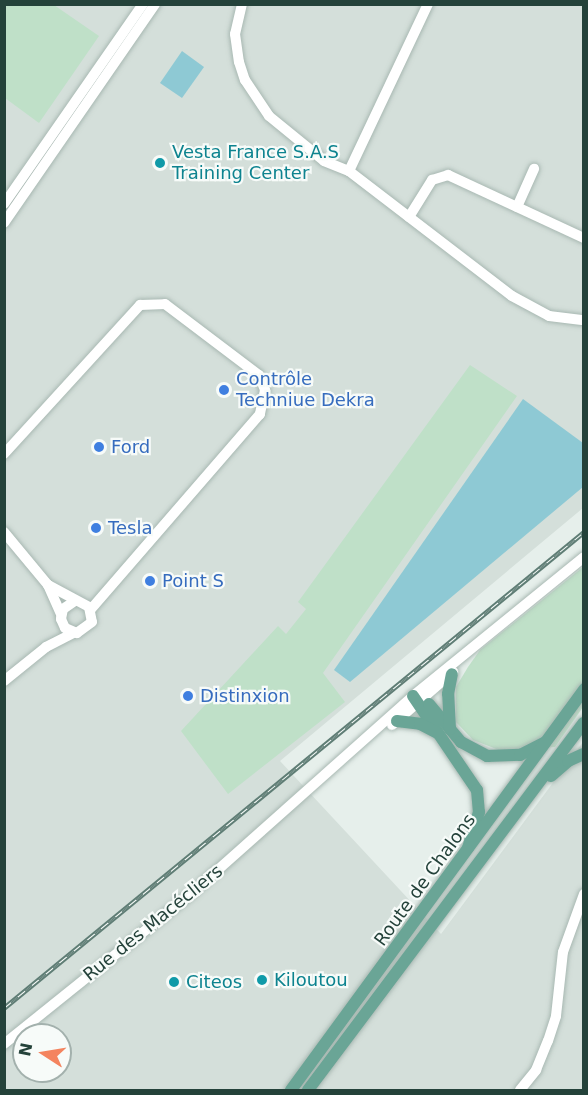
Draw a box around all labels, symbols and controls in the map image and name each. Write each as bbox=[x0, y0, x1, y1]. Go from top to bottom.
place label: Vesta France S.A.S Training Center bbox=[172, 142, 339, 184]
marker: Vesta France S.A.S Training Center bbox=[153, 156, 167, 170]
place label: Contrôle Techniue Dekra bbox=[236, 369, 375, 412]
marker: Contrôle Techniue Dekra bbox=[217, 383, 231, 397]
place label: Ford bbox=[111, 436, 150, 458]
marker: Ford bbox=[92, 440, 106, 454]
place label: Tesla bbox=[108, 517, 152, 539]
marker: Tesla bbox=[89, 521, 103, 535]
place label: Point S bbox=[162, 570, 224, 592]
marker: Point S bbox=[143, 574, 157, 588]
place label: Distinxion bbox=[200, 685, 290, 707]
marker: Distinxion bbox=[181, 689, 195, 703]
street label: Route de Chalons bbox=[370, 810, 480, 950]
street label: Rue des Macécliers bbox=[79, 860, 227, 986]
place label: Kiloutou bbox=[274, 969, 348, 991]
place label: Citeos bbox=[186, 971, 242, 993]
marker: Kiloutou bbox=[255, 973, 269, 987]
marker: Citeos bbox=[167, 975, 181, 989]
north arrow bbox=[12, 1023, 72, 1083]
text: N bbox=[15, 1041, 37, 1058]

